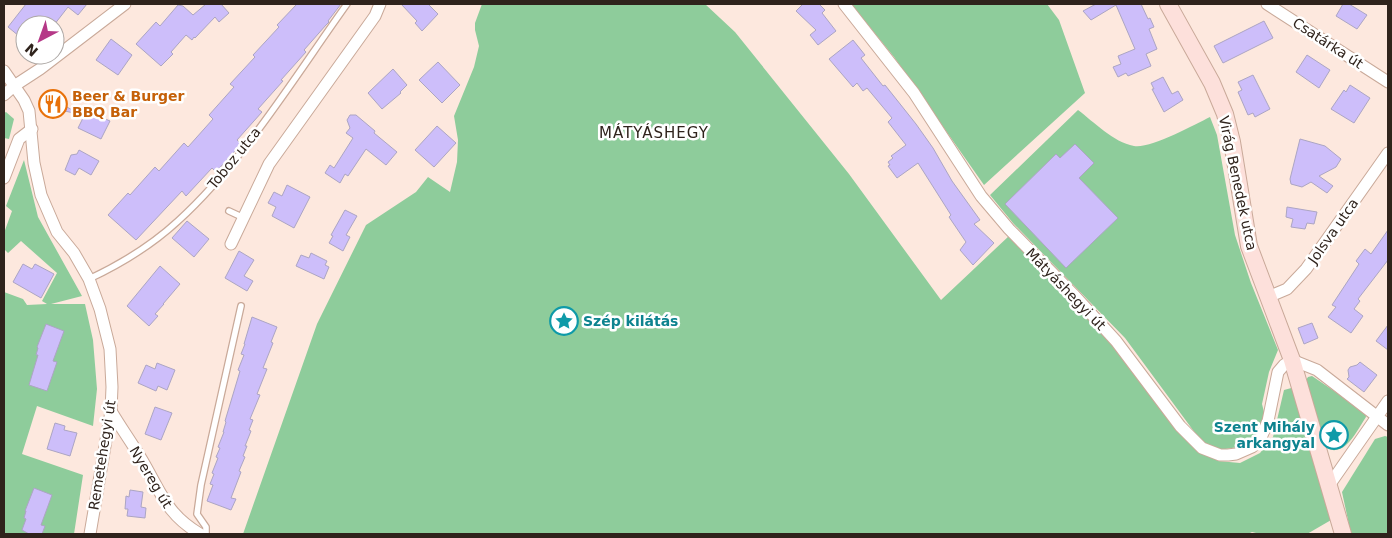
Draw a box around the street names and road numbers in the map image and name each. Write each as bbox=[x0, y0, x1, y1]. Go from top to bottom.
street label: Csatárka út bbox=[1290, 14, 1367, 72]
street label: Virág Benedek utca bbox=[1216, 114, 1260, 252]
street label: Toboz utca bbox=[204, 124, 264, 193]
street label: Jolsva utca bbox=[1304, 195, 1361, 267]
street label: Mátyáshegyi út bbox=[1023, 245, 1110, 334]
street label: Remetehegyi út bbox=[85, 398, 119, 511]
street label: Nyereg út bbox=[126, 443, 176, 511]

